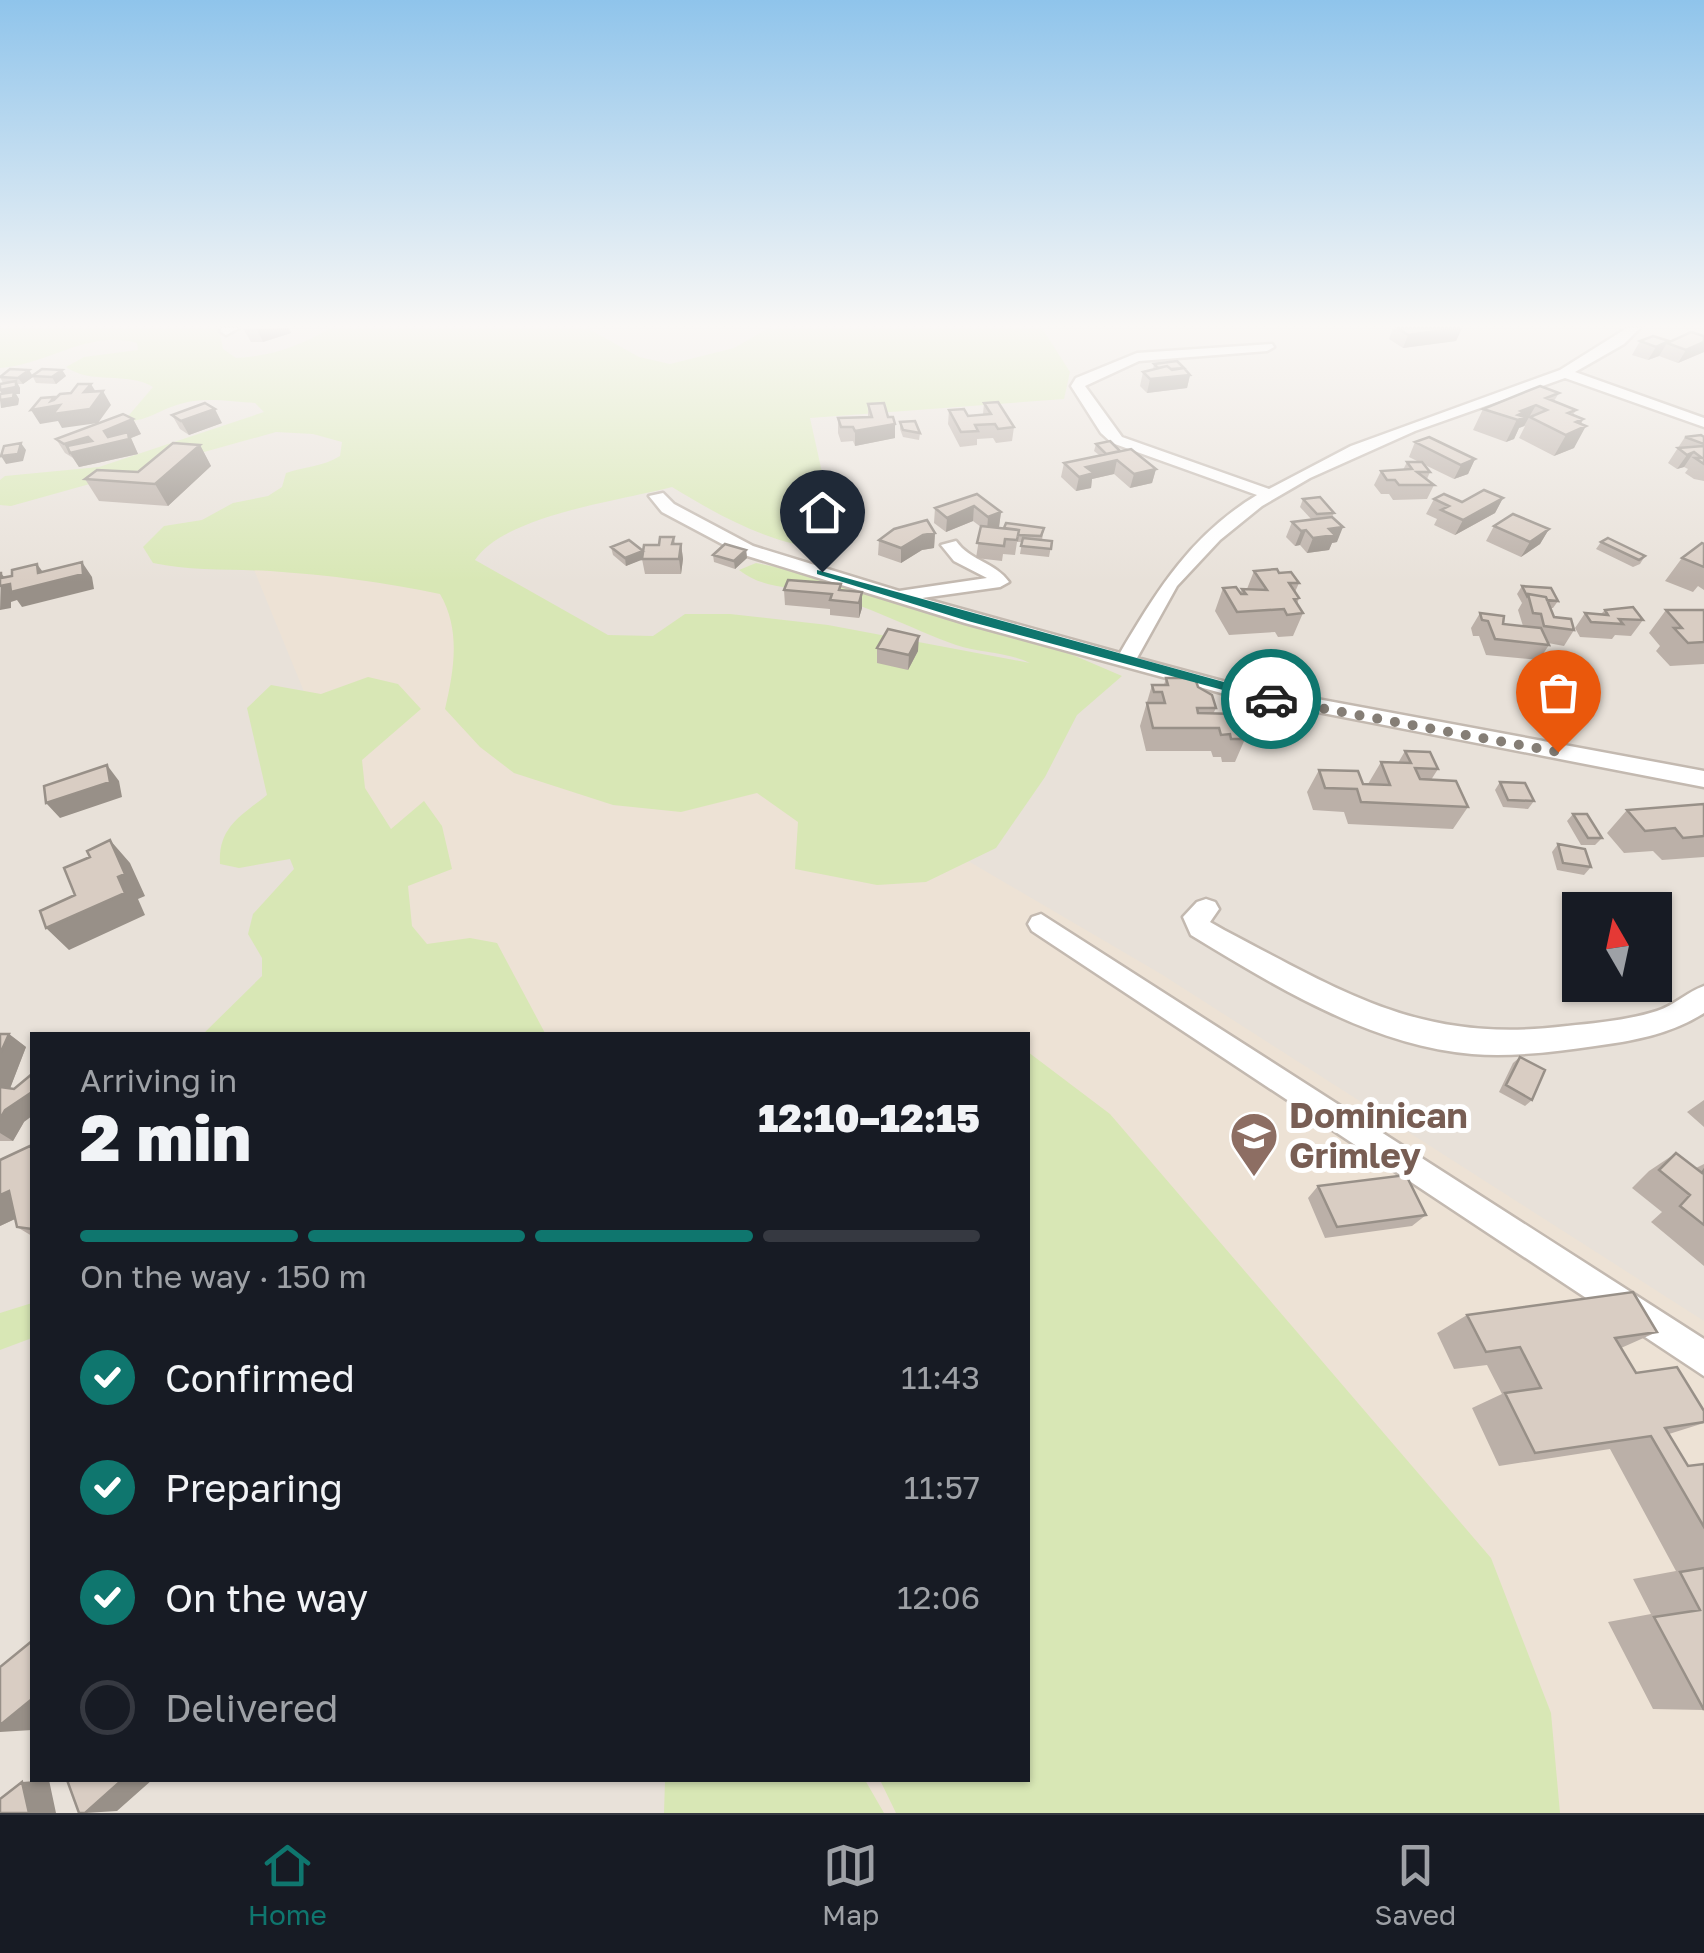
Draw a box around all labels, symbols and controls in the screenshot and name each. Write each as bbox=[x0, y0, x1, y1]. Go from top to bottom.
pin bbox=[780, 470, 865, 573]
icon: home bbox=[795, 485, 850, 540]
courier bbox=[1221, 649, 1321, 749]
pin bbox=[1516, 650, 1601, 753]
icon: bag bbox=[1531, 665, 1586, 720]
icon: car bbox=[1244, 672, 1299, 727]
north arrow bbox=[1562, 892, 1672, 1002]
map controls bbox=[1562, 892, 1672, 1002]
text: Arriving in bbox=[80, 1061, 237, 1099]
place label: Dominican Grimley bbox=[1289, 1094, 1468, 1176]
text: 12:10–12:15 bbox=[758, 1095, 980, 1140]
text: 2 min bbox=[80, 1097, 251, 1175]
school or university icon: Dominican Grimley bbox=[1228, 1110, 1280, 1178]
text: On the way · 150 m bbox=[80, 1257, 367, 1295]
icon: check bbox=[80, 1350, 135, 1405]
text: Confirmed bbox=[165, 1355, 355, 1400]
text: 11:43 bbox=[901, 1358, 980, 1396]
icon: check bbox=[80, 1460, 135, 1515]
text: Preparing bbox=[165, 1465, 343, 1510]
text: 11:57 bbox=[904, 1468, 980, 1506]
icon: check bbox=[80, 1570, 135, 1625]
text: On the way bbox=[165, 1575, 368, 1620]
text: 12:06 bbox=[897, 1578, 980, 1616]
text: Delivered bbox=[165, 1685, 338, 1730]
tab: Home bbox=[248, 1838, 327, 1931]
tab: Map bbox=[822, 1838, 879, 1931]
tab: Saved bbox=[1375, 1838, 1456, 1931]

